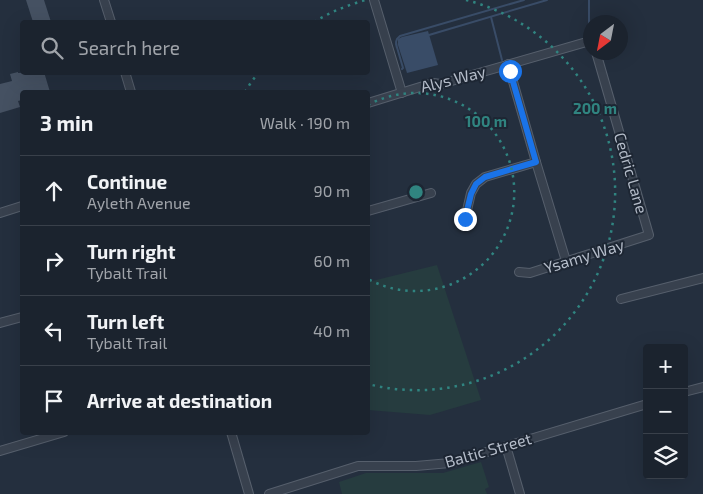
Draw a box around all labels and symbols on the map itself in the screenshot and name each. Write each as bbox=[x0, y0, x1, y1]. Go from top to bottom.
north arrow bbox=[583, 15, 628, 60]
route start bbox=[499, 60, 522, 83]
street label: Alys Way bbox=[418, 61, 488, 96]
text: 200 m bbox=[573, 99, 617, 117]
text: 100 m bbox=[465, 112, 507, 130]
street label: Cedric Lane bbox=[611, 130, 652, 216]
centre of rings bbox=[407, 183, 425, 201]
route end bbox=[454, 208, 477, 231]
street label: Ysamy Way bbox=[541, 234, 627, 277]
street label: Baltic Street bbox=[442, 428, 533, 471]

